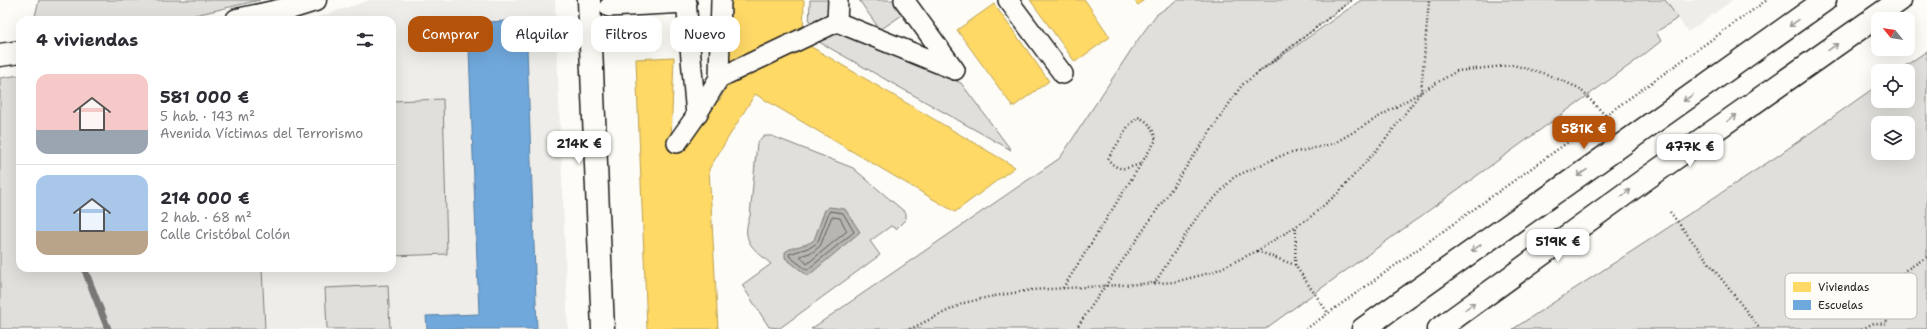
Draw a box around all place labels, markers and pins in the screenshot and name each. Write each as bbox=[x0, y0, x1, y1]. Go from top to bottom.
pin: 581K € bbox=[1551, 116, 1617, 150]
pin: 214K € bbox=[546, 131, 612, 165]
pin: 477K € bbox=[1657, 134, 1723, 168]
pin: 519K € bbox=[1525, 229, 1591, 263]

